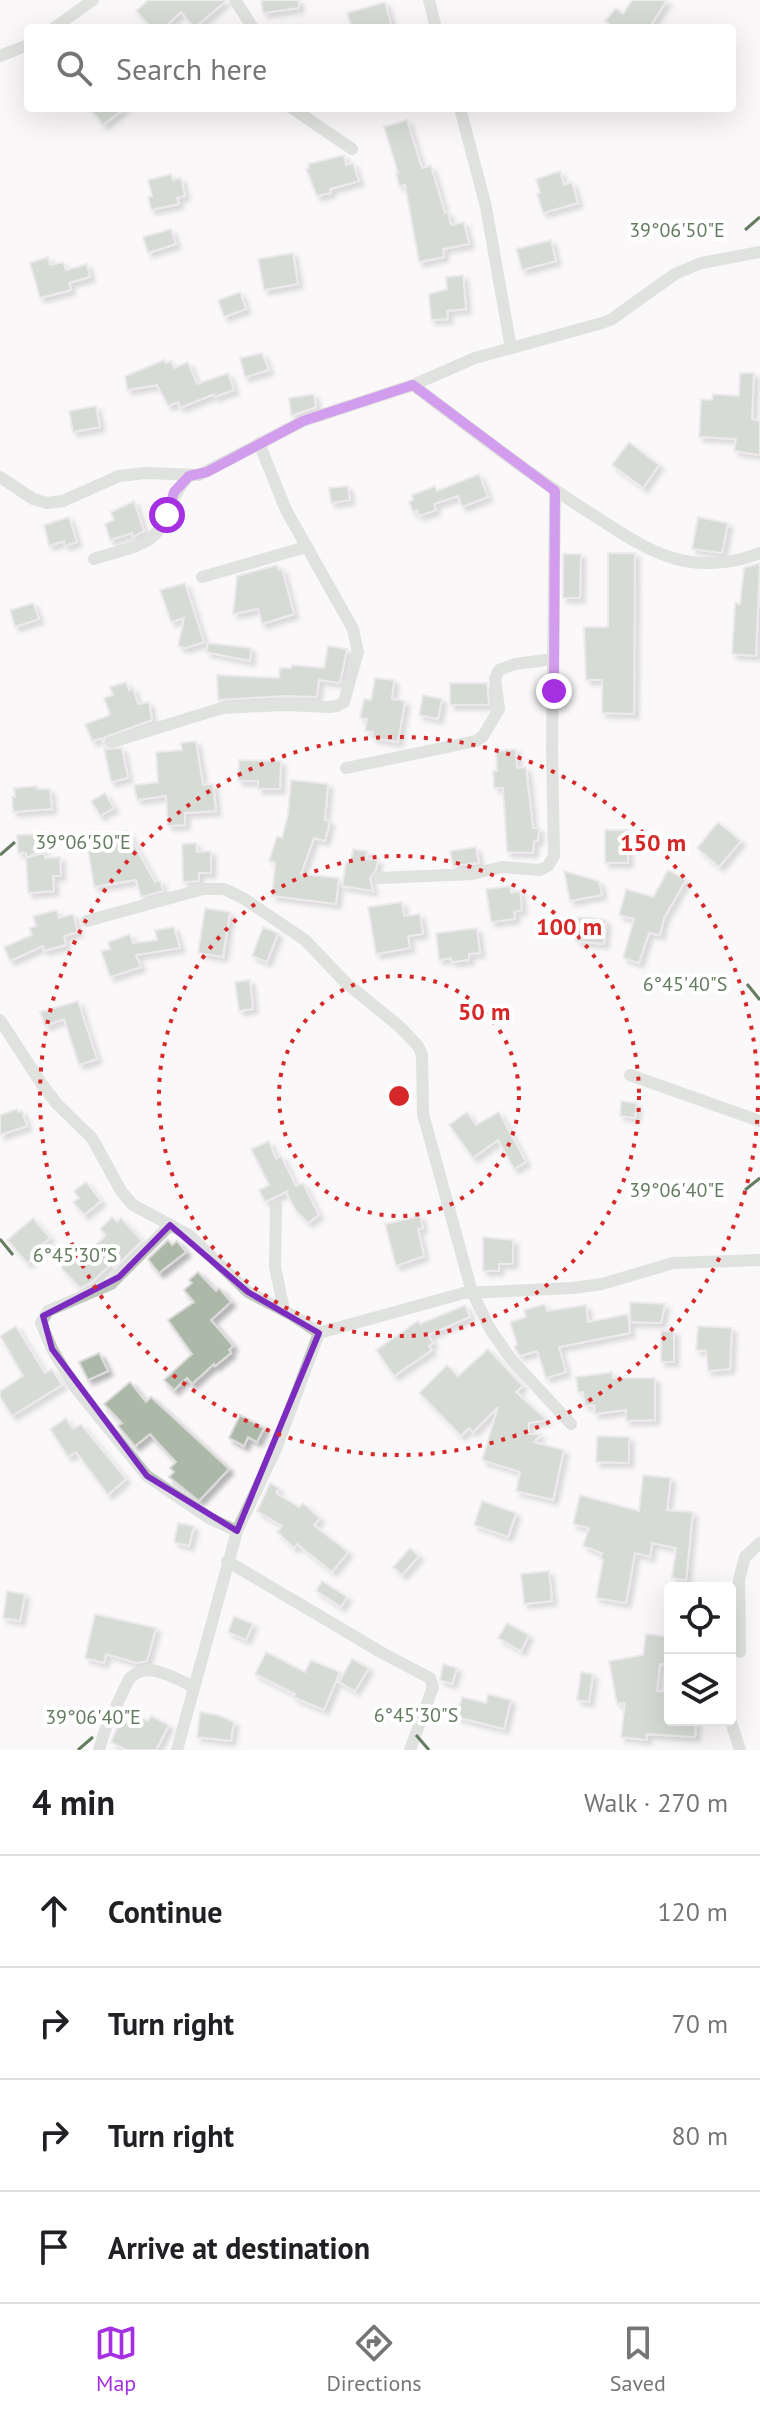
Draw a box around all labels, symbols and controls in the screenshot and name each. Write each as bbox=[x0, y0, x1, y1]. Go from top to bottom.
search box bbox=[24, 24, 736, 112]
icon: search bbox=[52, 46, 96, 90]
text: Search here bbox=[116, 49, 267, 88]
text: 39°06'50"E bbox=[629, 217, 725, 243]
route start bbox=[149, 497, 185, 533]
route end bbox=[536, 673, 572, 709]
text: 150 m bbox=[620, 827, 686, 858]
text: 39°06'50"E bbox=[35, 829, 131, 855]
text: 100 m bbox=[536, 911, 602, 942]
text: 6°45'40"S bbox=[643, 971, 727, 997]
text: 50 m bbox=[458, 996, 510, 1027]
centre of rings bbox=[385, 1082, 413, 1110]
text: 39°06'40"E bbox=[629, 1177, 725, 1203]
text: 6°45'30"S bbox=[33, 1242, 117, 1268]
map controls bbox=[664, 1582, 736, 1726]
button: locate bbox=[664, 1582, 736, 1654]
button: layers bbox=[664, 1654, 736, 1726]
text: 6°45'30"S bbox=[374, 1702, 458, 1728]
text: 39°06'40"E bbox=[45, 1704, 141, 1730]
text: 4 min bbox=[32, 1780, 115, 1824]
text: Walk · 270 m bbox=[584, 1786, 728, 1819]
icon: ahead bbox=[32, 1889, 76, 1933]
text: Continue bbox=[108, 1892, 222, 1931]
text: 120 m bbox=[657, 1895, 728, 1928]
icon: right bbox=[32, 2001, 76, 2045]
text: Turn right bbox=[108, 2004, 234, 2043]
text: 70 m bbox=[672, 2007, 728, 2040]
icon: right bbox=[32, 2113, 76, 2157]
text: Turn right bbox=[108, 2116, 234, 2155]
text: 80 m bbox=[672, 2119, 728, 2152]
icon: arrive bbox=[32, 2225, 76, 2269]
text: Arrive at destination bbox=[108, 2228, 370, 2267]
tab: Map bbox=[94, 2321, 138, 2397]
tab: Directions bbox=[326, 2321, 422, 2397]
tab: Saved bbox=[610, 2321, 666, 2397]

